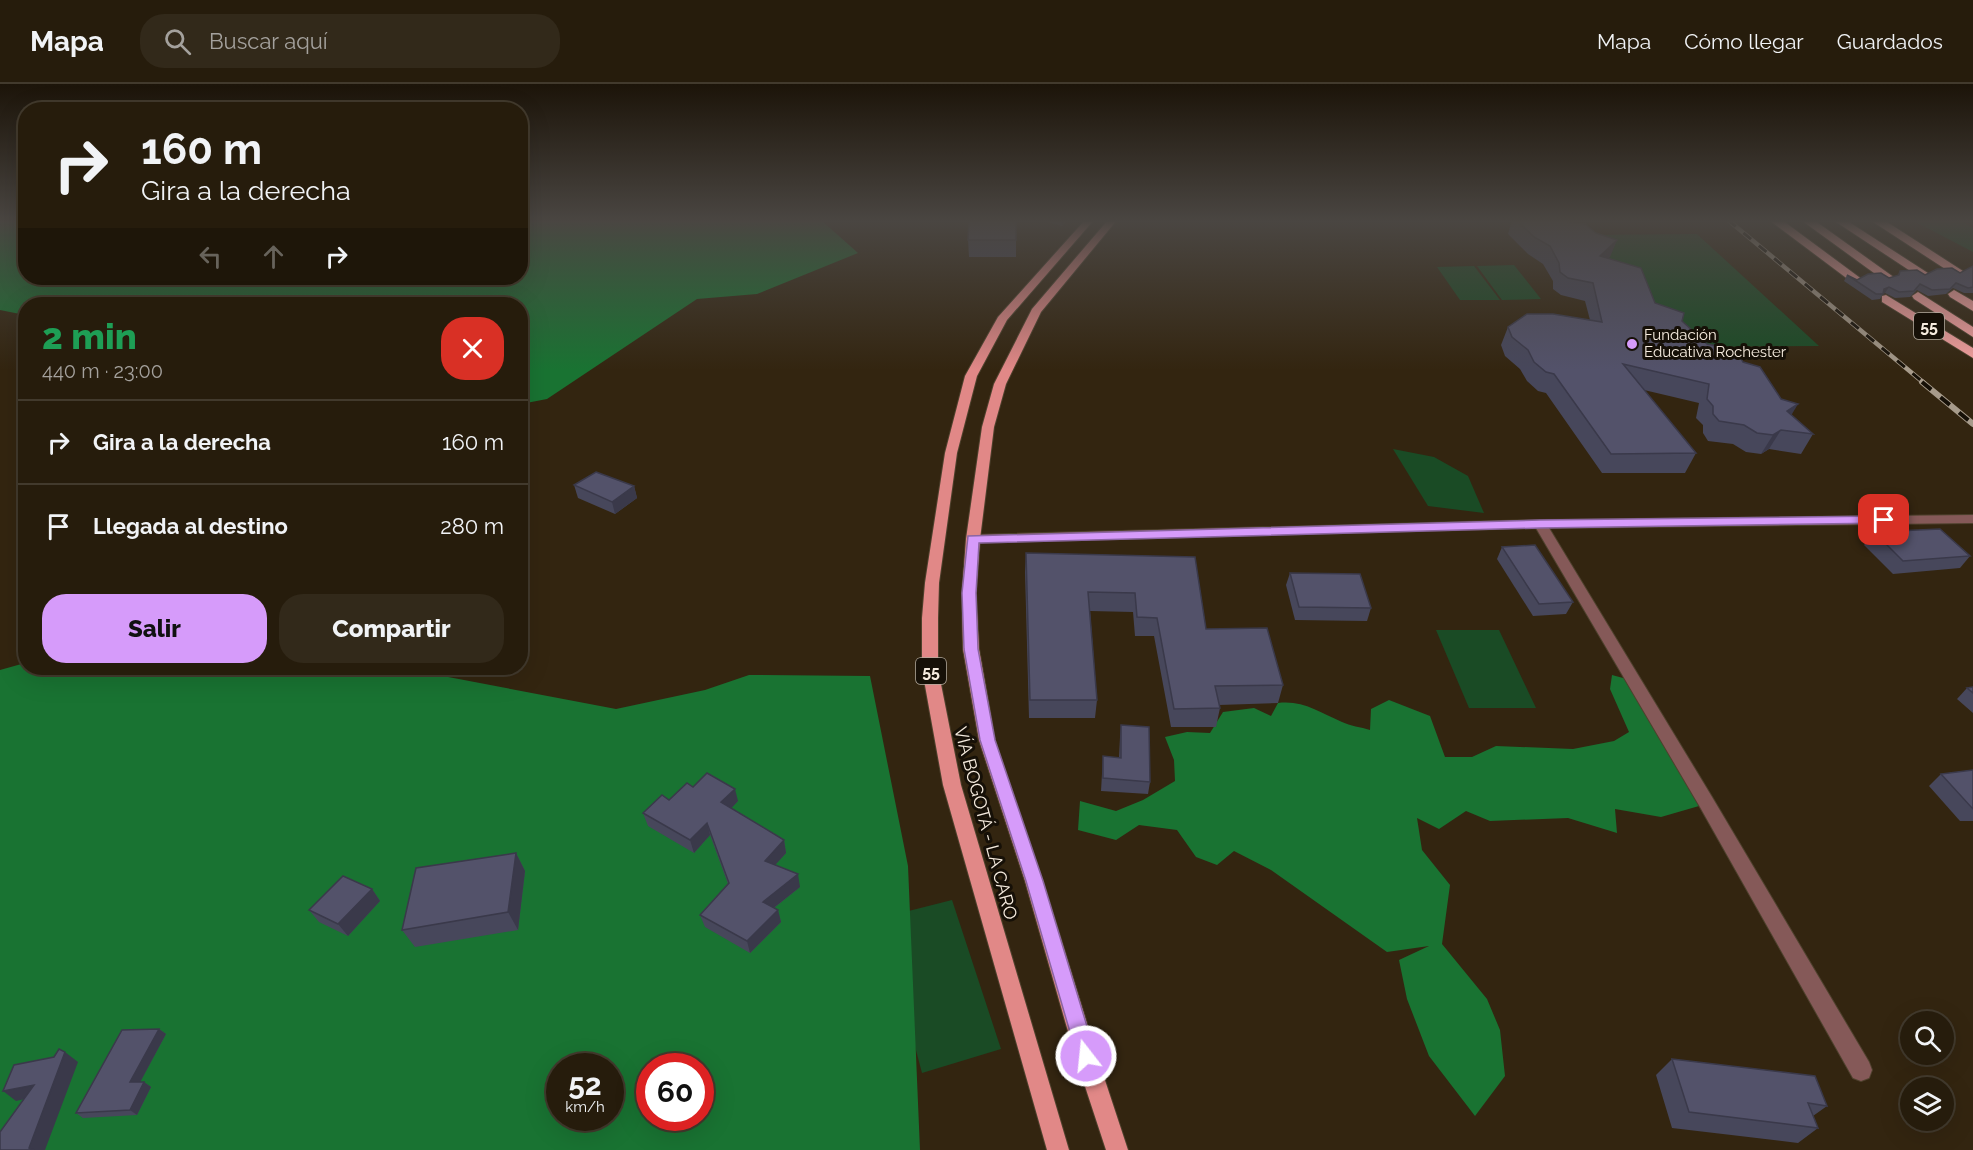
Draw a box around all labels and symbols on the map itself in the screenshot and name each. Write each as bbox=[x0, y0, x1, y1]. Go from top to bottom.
road number: 55 bbox=[1914, 313, 1944, 339]
place label: Fundación Educativa Rochester bbox=[1644, 326, 1787, 361]
marker: Fundación Educativa Rochester bbox=[1625, 337, 1639, 351]
pin bbox=[1858, 494, 1909, 545]
road number: 55 bbox=[916, 658, 946, 684]
street label: VÍA BOGOTÁ - LA CARO bbox=[950, 724, 1023, 922]
position arrow bbox=[1054, 1024, 1118, 1088]
speed limit sign: 60 bbox=[636, 1053, 714, 1131]

